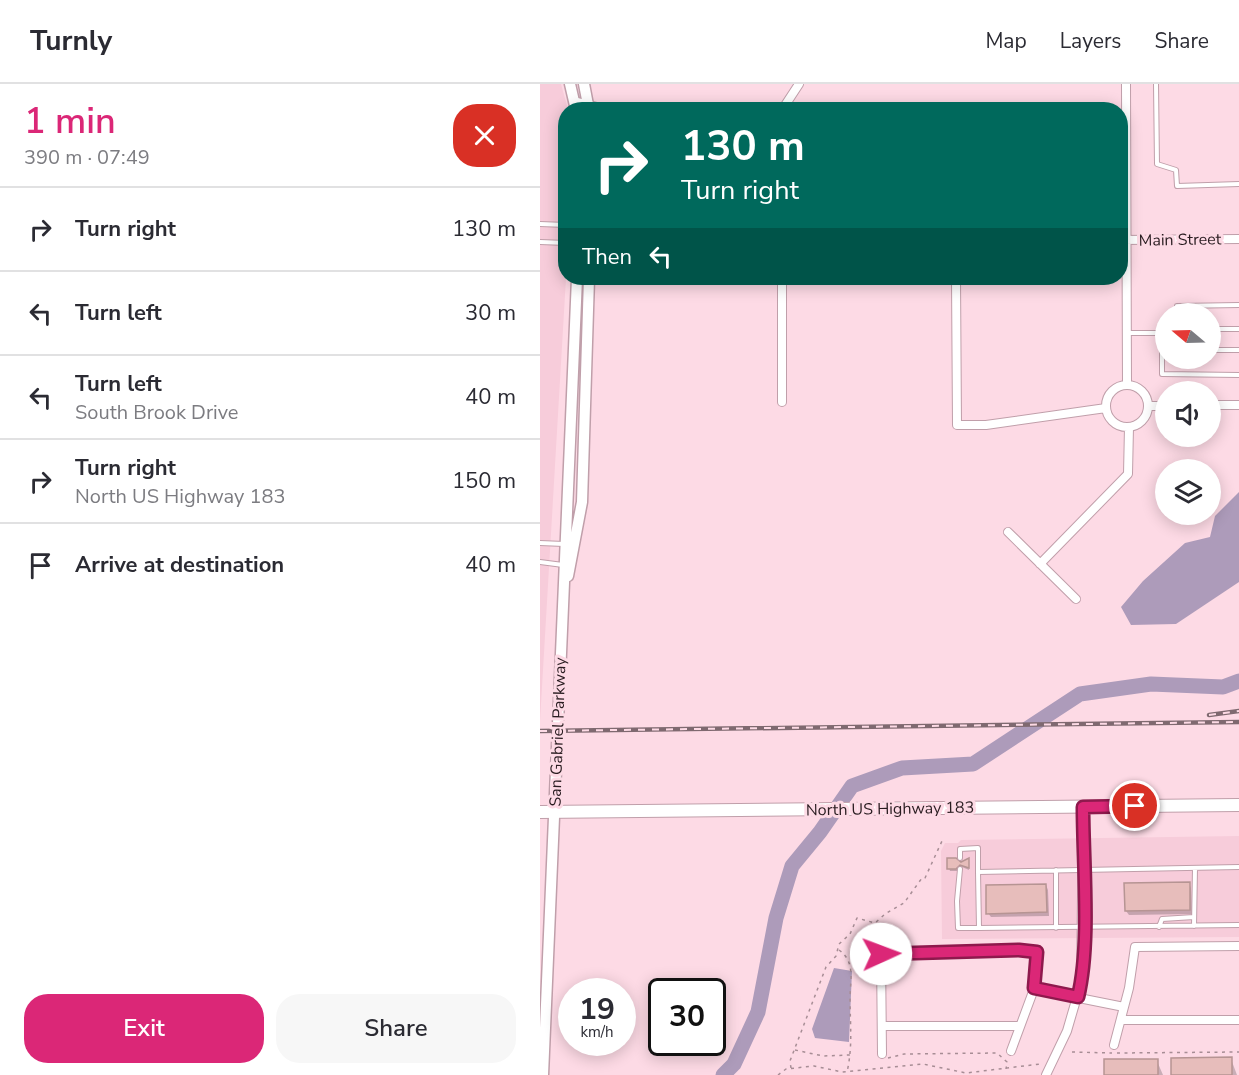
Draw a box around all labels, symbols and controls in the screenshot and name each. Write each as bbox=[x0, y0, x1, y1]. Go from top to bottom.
text: Turnly bbox=[30, 22, 112, 60]
text: Map bbox=[985, 27, 1027, 55]
text: Layers bbox=[1060, 27, 1121, 55]
text: Share bbox=[1154, 27, 1209, 55]
text: 1 min bbox=[24, 97, 116, 146]
button: close bbox=[453, 104, 516, 167]
text: 130 m bbox=[681, 118, 805, 175]
icon: right bbox=[582, 126, 660, 204]
text: 390 m · 07:49 bbox=[24, 144, 150, 171]
text: Turn right bbox=[681, 172, 799, 209]
icon: right bbox=[24, 213, 57, 246]
text: Turn right bbox=[75, 214, 176, 244]
text: 130 m bbox=[452, 214, 516, 244]
street label: Main Street bbox=[1138, 228, 1222, 252]
icon: left bbox=[644, 240, 677, 273]
text: Then bbox=[582, 242, 632, 272]
icon: left bbox=[24, 297, 57, 330]
text: Turn left bbox=[75, 298, 162, 328]
text: 30 m bbox=[465, 298, 516, 328]
north arrow bbox=[1155, 303, 1221, 369]
map controls bbox=[1155, 303, 1221, 525]
text: Turn left bbox=[75, 369, 162, 399]
icon: left bbox=[24, 381, 57, 414]
button: sound bbox=[1155, 381, 1221, 447]
text: 40 m bbox=[465, 382, 516, 412]
text: South Brook Drive bbox=[75, 399, 239, 426]
text: Turn right bbox=[75, 453, 176, 483]
button: layers bbox=[1155, 459, 1221, 525]
icon: right bbox=[24, 465, 57, 498]
text: 150 m bbox=[452, 466, 516, 496]
text: North US Highway 183 bbox=[75, 483, 286, 510]
icon: arrive bbox=[24, 549, 57, 582]
text: Arrive at destination bbox=[75, 550, 284, 580]
text: 40 m bbox=[465, 550, 516, 580]
street label: San Gabriel Parkway bbox=[544, 656, 572, 807]
pin bbox=[1109, 780, 1160, 831]
icon: arrive bbox=[1118, 789, 1151, 822]
street label: North US Highway 183 bbox=[806, 797, 974, 821]
position arrow bbox=[849, 922, 913, 986]
speed limit sign: 30 bbox=[648, 978, 726, 1056]
text: 19 bbox=[579, 989, 615, 1030]
button: Exit bbox=[24, 994, 264, 1063]
button: Share bbox=[276, 994, 516, 1063]
text: km/h bbox=[580, 1022, 614, 1042]

